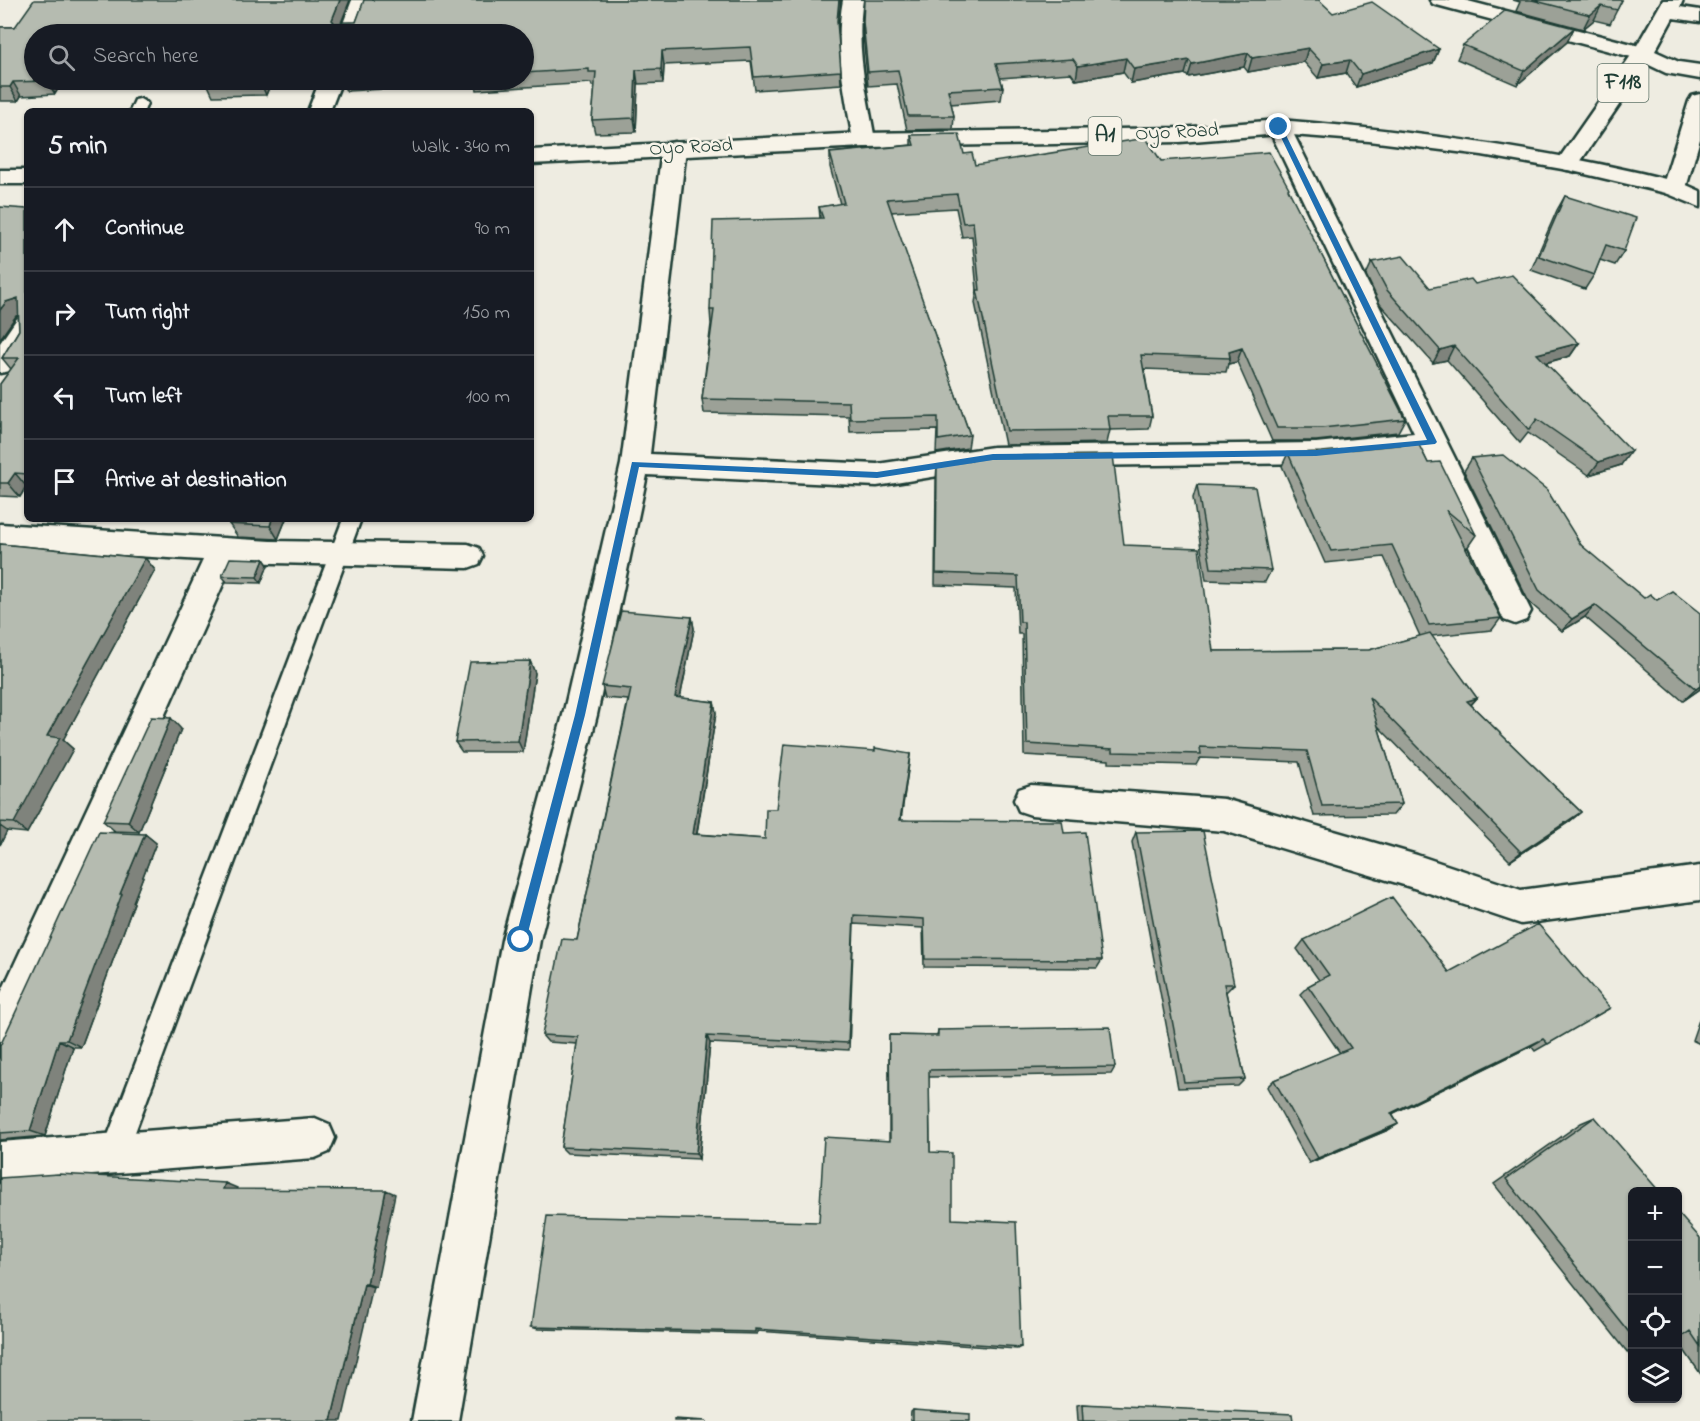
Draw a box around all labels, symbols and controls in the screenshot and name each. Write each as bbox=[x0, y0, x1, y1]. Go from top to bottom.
search box bbox=[24, 24, 534, 90]
icon: search bbox=[45, 41, 78, 74]
text: Search here bbox=[93, 41, 198, 73]
road number: F118 bbox=[1598, 64, 1648, 102]
route end bbox=[1265, 113, 1291, 139]
street label: Oyo Road bbox=[1134, 116, 1220, 150]
road number: A1 bbox=[1088, 117, 1122, 155]
text: 5 min bbox=[48, 128, 107, 166]
street label: Oyo Road bbox=[648, 131, 734, 165]
text: Walk · 340 m bbox=[412, 133, 510, 162]
icon: ahead bbox=[48, 213, 81, 246]
text: Continue bbox=[105, 213, 184, 245]
text: 90 m bbox=[475, 215, 510, 244]
icon: right bbox=[48, 297, 81, 330]
text: Turn right bbox=[105, 297, 190, 329]
text: 150 m bbox=[463, 299, 510, 328]
icon: left bbox=[48, 381, 81, 414]
text: Turn left bbox=[105, 381, 182, 413]
text: 100 m bbox=[466, 383, 510, 412]
icon: arrive bbox=[48, 465, 81, 498]
text: Arrive at destination bbox=[105, 465, 287, 497]
route start bbox=[507, 926, 533, 952]
map controls bbox=[1628, 1187, 1682, 1403]
button: + bbox=[1628, 1187, 1682, 1241]
button: − bbox=[1628, 1241, 1682, 1295]
button: locate bbox=[1628, 1295, 1682, 1349]
button: layers bbox=[1628, 1349, 1682, 1403]

